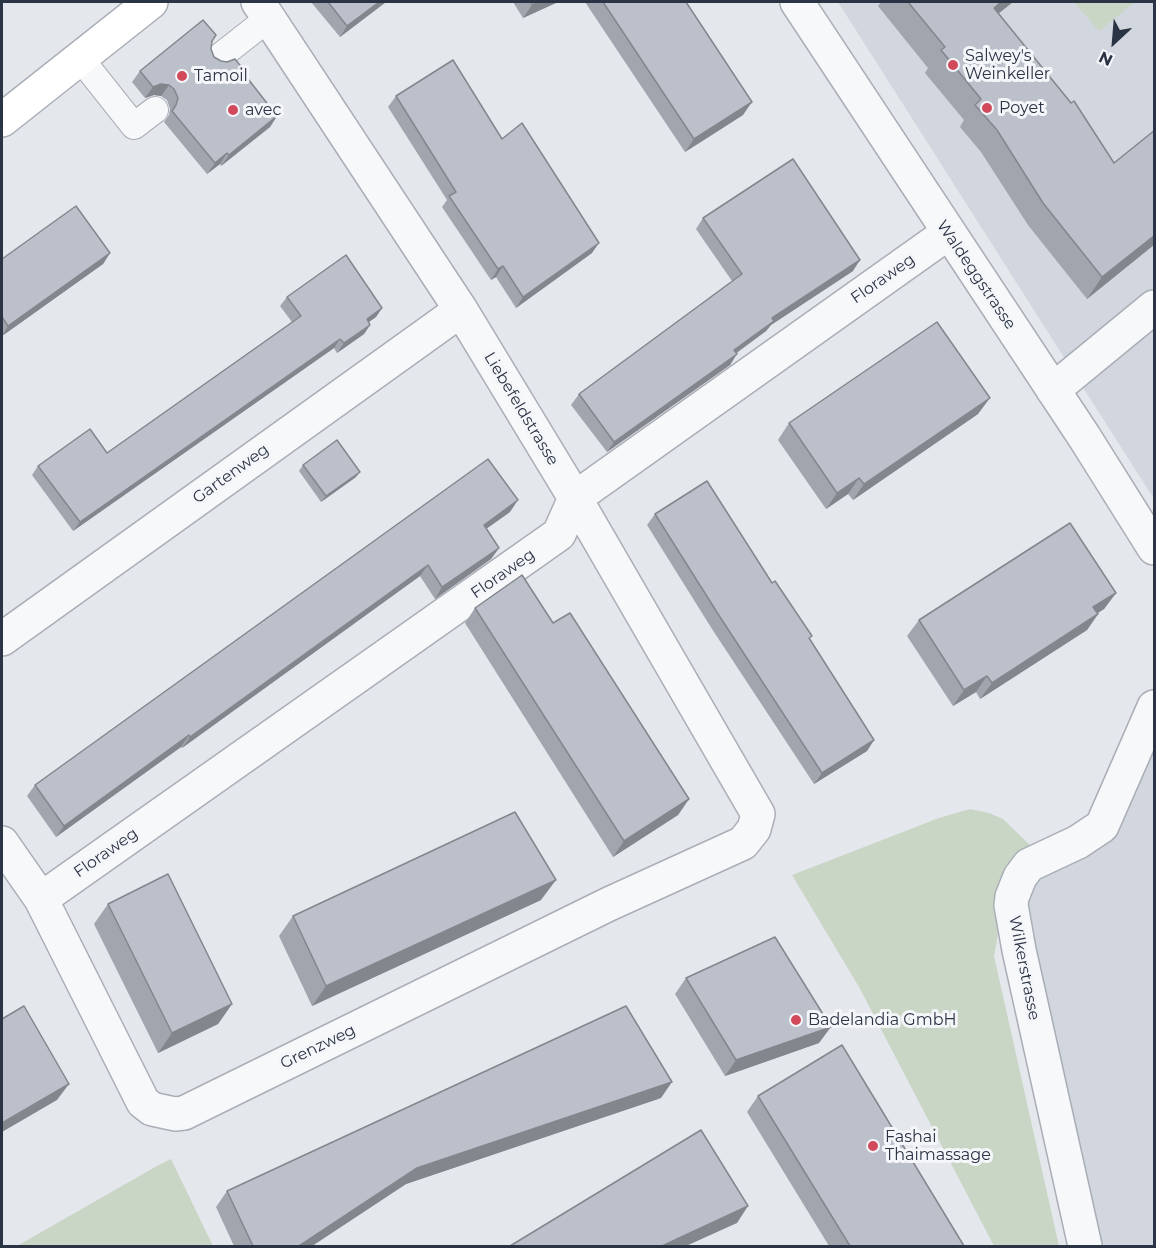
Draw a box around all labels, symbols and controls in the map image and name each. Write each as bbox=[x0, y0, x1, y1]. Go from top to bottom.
north arrow bbox=[1084, 12, 1144, 72]
place label: Salwey's Weinkeller bbox=[965, 46, 1050, 84]
text: N bbox=[1096, 47, 1116, 70]
marker: Salwey's Weinkeller bbox=[946, 58, 960, 72]
place label: Tamoil bbox=[194, 66, 248, 86]
marker: Tamoil bbox=[175, 69, 189, 83]
place label: Poyet bbox=[999, 98, 1045, 118]
place label: avec bbox=[245, 100, 281, 120]
marker: Poyet bbox=[980, 101, 994, 115]
marker: avec bbox=[226, 103, 240, 117]
street label: Waldeggstrasse bbox=[932, 217, 1020, 333]
street label: Floraweg bbox=[847, 250, 919, 308]
street label: Liebefeldstrasse bbox=[480, 349, 562, 469]
street label: Gartenweg bbox=[189, 440, 273, 508]
street label: Floraweg bbox=[467, 545, 539, 603]
street label: Floraweg bbox=[70, 824, 142, 882]
street label: Wilkerstrasse bbox=[1004, 914, 1044, 1022]
place label: Badelandia GmbH bbox=[808, 1010, 957, 1030]
marker: Badelandia GmbH bbox=[789, 1013, 803, 1027]
street label: Grenzweg bbox=[277, 1021, 359, 1073]
place label: Fashai Thaimassage bbox=[885, 1127, 991, 1165]
marker: Fashai Thaimassage bbox=[866, 1139, 880, 1153]

